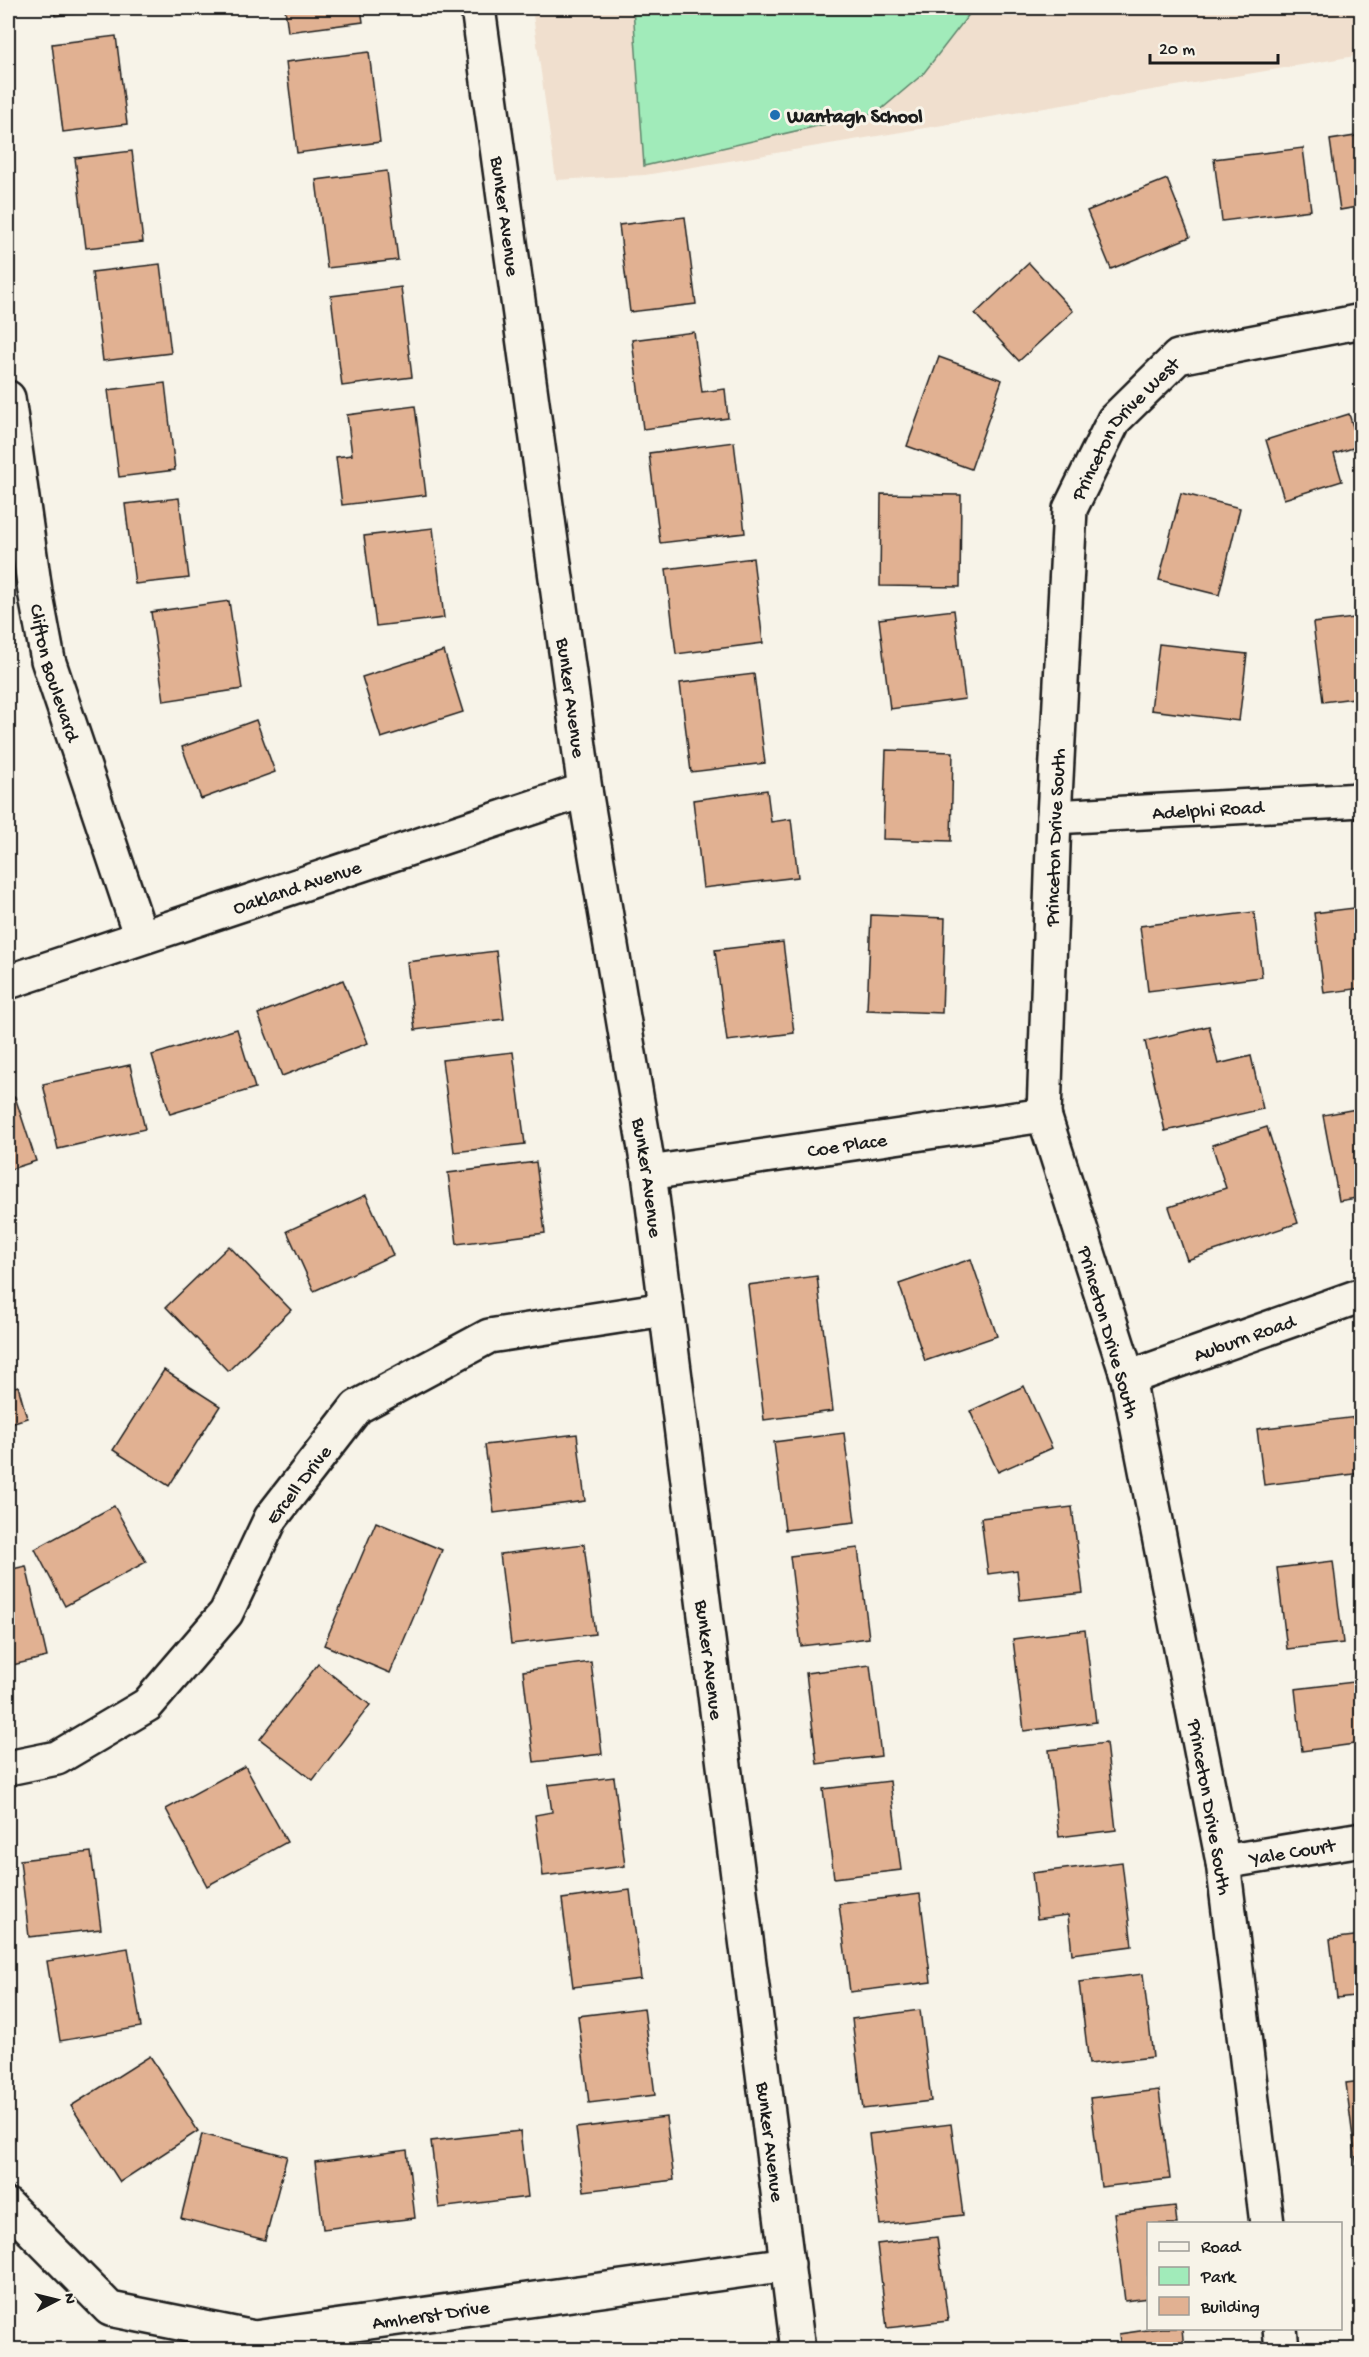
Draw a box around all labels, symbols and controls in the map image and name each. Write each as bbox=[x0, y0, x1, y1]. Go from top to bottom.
scale bar bbox=[1150, 27, 1278, 65]
text: 20 m bbox=[1159, 40, 1195, 61]
place label: Wantagh School bbox=[786, 107, 923, 130]
marker: Wantagh School bbox=[768, 108, 782, 122]
street label: Bunker Avenue bbox=[483, 154, 523, 278]
street label: Princeton Drive West bbox=[1068, 353, 1187, 506]
street label: Clifton Boulevard bbox=[23, 602, 83, 747]
street label: Bunker Avenue bbox=[549, 636, 589, 760]
street label: Princeton Drive South bbox=[1042, 747, 1073, 928]
street label: Adelphi Road bbox=[1152, 797, 1267, 827]
street label: Oakland Avenue bbox=[230, 857, 365, 921]
street label: Bunker Avenue bbox=[625, 1116, 665, 1240]
street label: Coe Place bbox=[806, 1130, 889, 1165]
street label: Princeton Drive South bbox=[1071, 1243, 1142, 1422]
street label: Auburn Road bbox=[1191, 1311, 1301, 1369]
street label: Ercell Drive bbox=[262, 1441, 338, 1530]
street label: Bunker Avenue bbox=[688, 1598, 726, 1722]
street label: Princeton Drive South bbox=[1181, 1717, 1234, 1898]
street label: Yale Court bbox=[1246, 1835, 1339, 1873]
street label: Bunker Avenue bbox=[749, 2080, 787, 2204]
legend bbox=[1147, 2222, 1342, 2330]
text: Road bbox=[1201, 2238, 1242, 2259]
text: Park bbox=[1200, 2268, 1237, 2289]
north arrow bbox=[27, 2270, 87, 2330]
text: N bbox=[58, 2292, 79, 2305]
street label: Amherst Drive bbox=[371, 2297, 492, 2337]
text: Building bbox=[1200, 2298, 1260, 2319]

